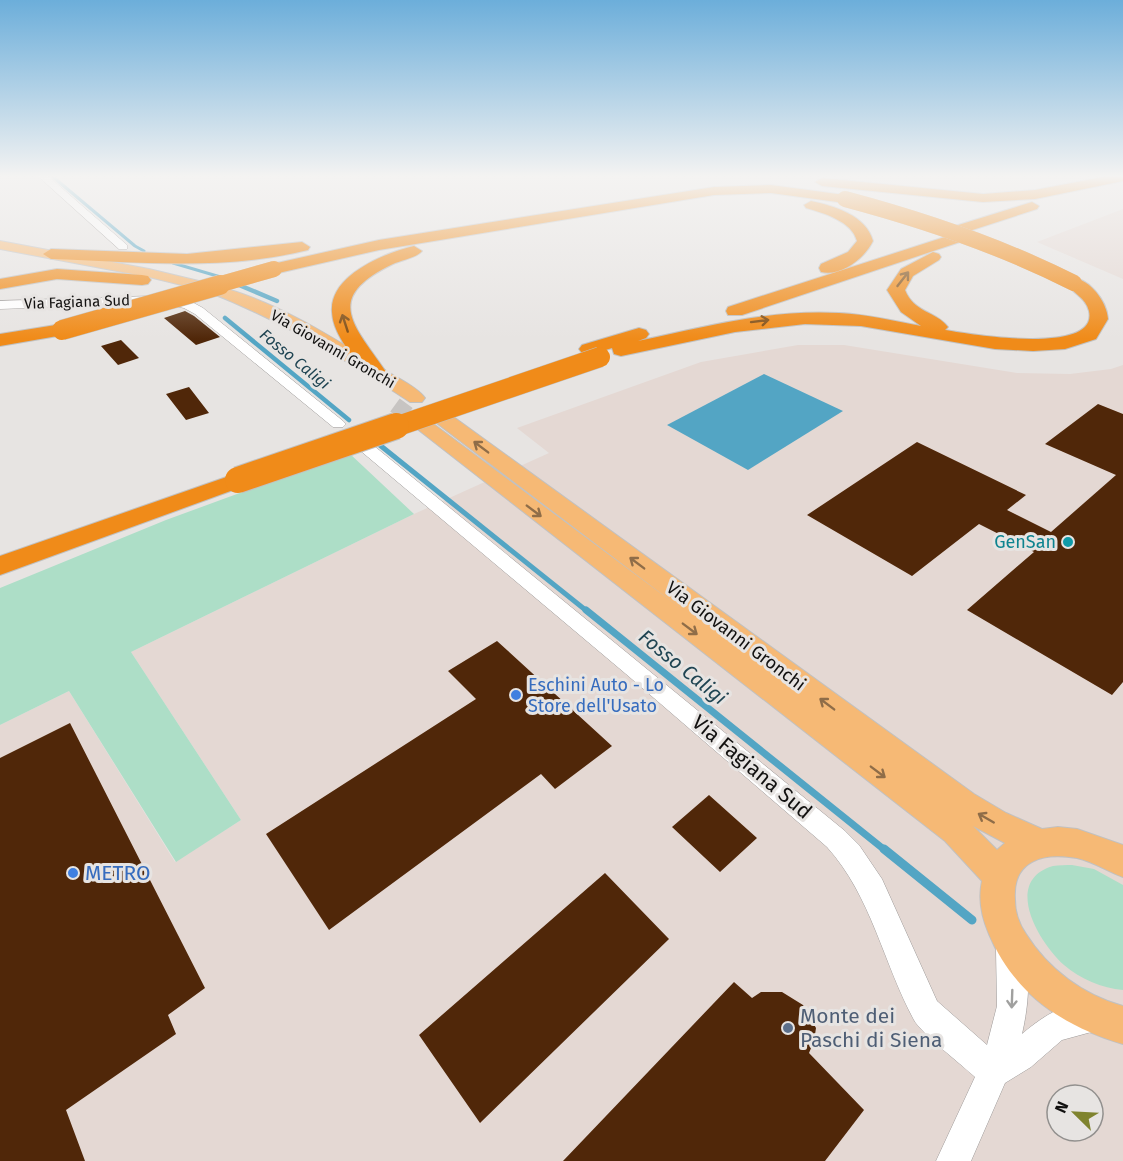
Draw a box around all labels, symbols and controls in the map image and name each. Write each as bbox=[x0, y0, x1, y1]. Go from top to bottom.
one-way arrow bbox=[896, 271, 909, 287]
street label: Via Fagiana Sud bbox=[24, 291, 130, 313]
street label: Via Giovanni Gronchi bbox=[268, 306, 398, 392]
one-way arrow bbox=[338, 314, 349, 333]
one-way arrow bbox=[750, 316, 770, 327]
water label: Fosso Caligi bbox=[256, 325, 334, 393]
one-way arrow bbox=[473, 440, 489, 453]
one-way arrow bbox=[526, 504, 542, 517]
place label: GenSan bbox=[994, 531, 1056, 553]
marker: GenSan bbox=[1061, 535, 1075, 549]
one-way arrow bbox=[630, 557, 646, 569]
street label: Via Giovanni Gronchi bbox=[662, 576, 810, 696]
one-way arrow bbox=[681, 622, 697, 635]
water label: Fosso Caligi bbox=[634, 624, 732, 710]
place label: Eschini Auto - Lo Store dell'Usato bbox=[528, 674, 664, 717]
marker: Eschini Auto - Lo Store dell'Usato bbox=[509, 688, 523, 702]
one-way arrow bbox=[820, 698, 836, 710]
street label: Via Fagiana Sud bbox=[687, 709, 817, 825]
one-way arrow bbox=[870, 766, 886, 779]
one-way arrow bbox=[978, 811, 995, 823]
place label: METRO bbox=[85, 860, 150, 886]
marker: METRO bbox=[66, 866, 80, 880]
one-way arrow bbox=[1006, 989, 1017, 1009]
place label: Monte dei Paschi di Siena bbox=[800, 1003, 943, 1053]
marker: Monte dei Paschi di Siena bbox=[781, 1021, 795, 1035]
north arrow bbox=[1045, 1083, 1105, 1143]
text: N bbox=[1051, 1098, 1073, 1116]

